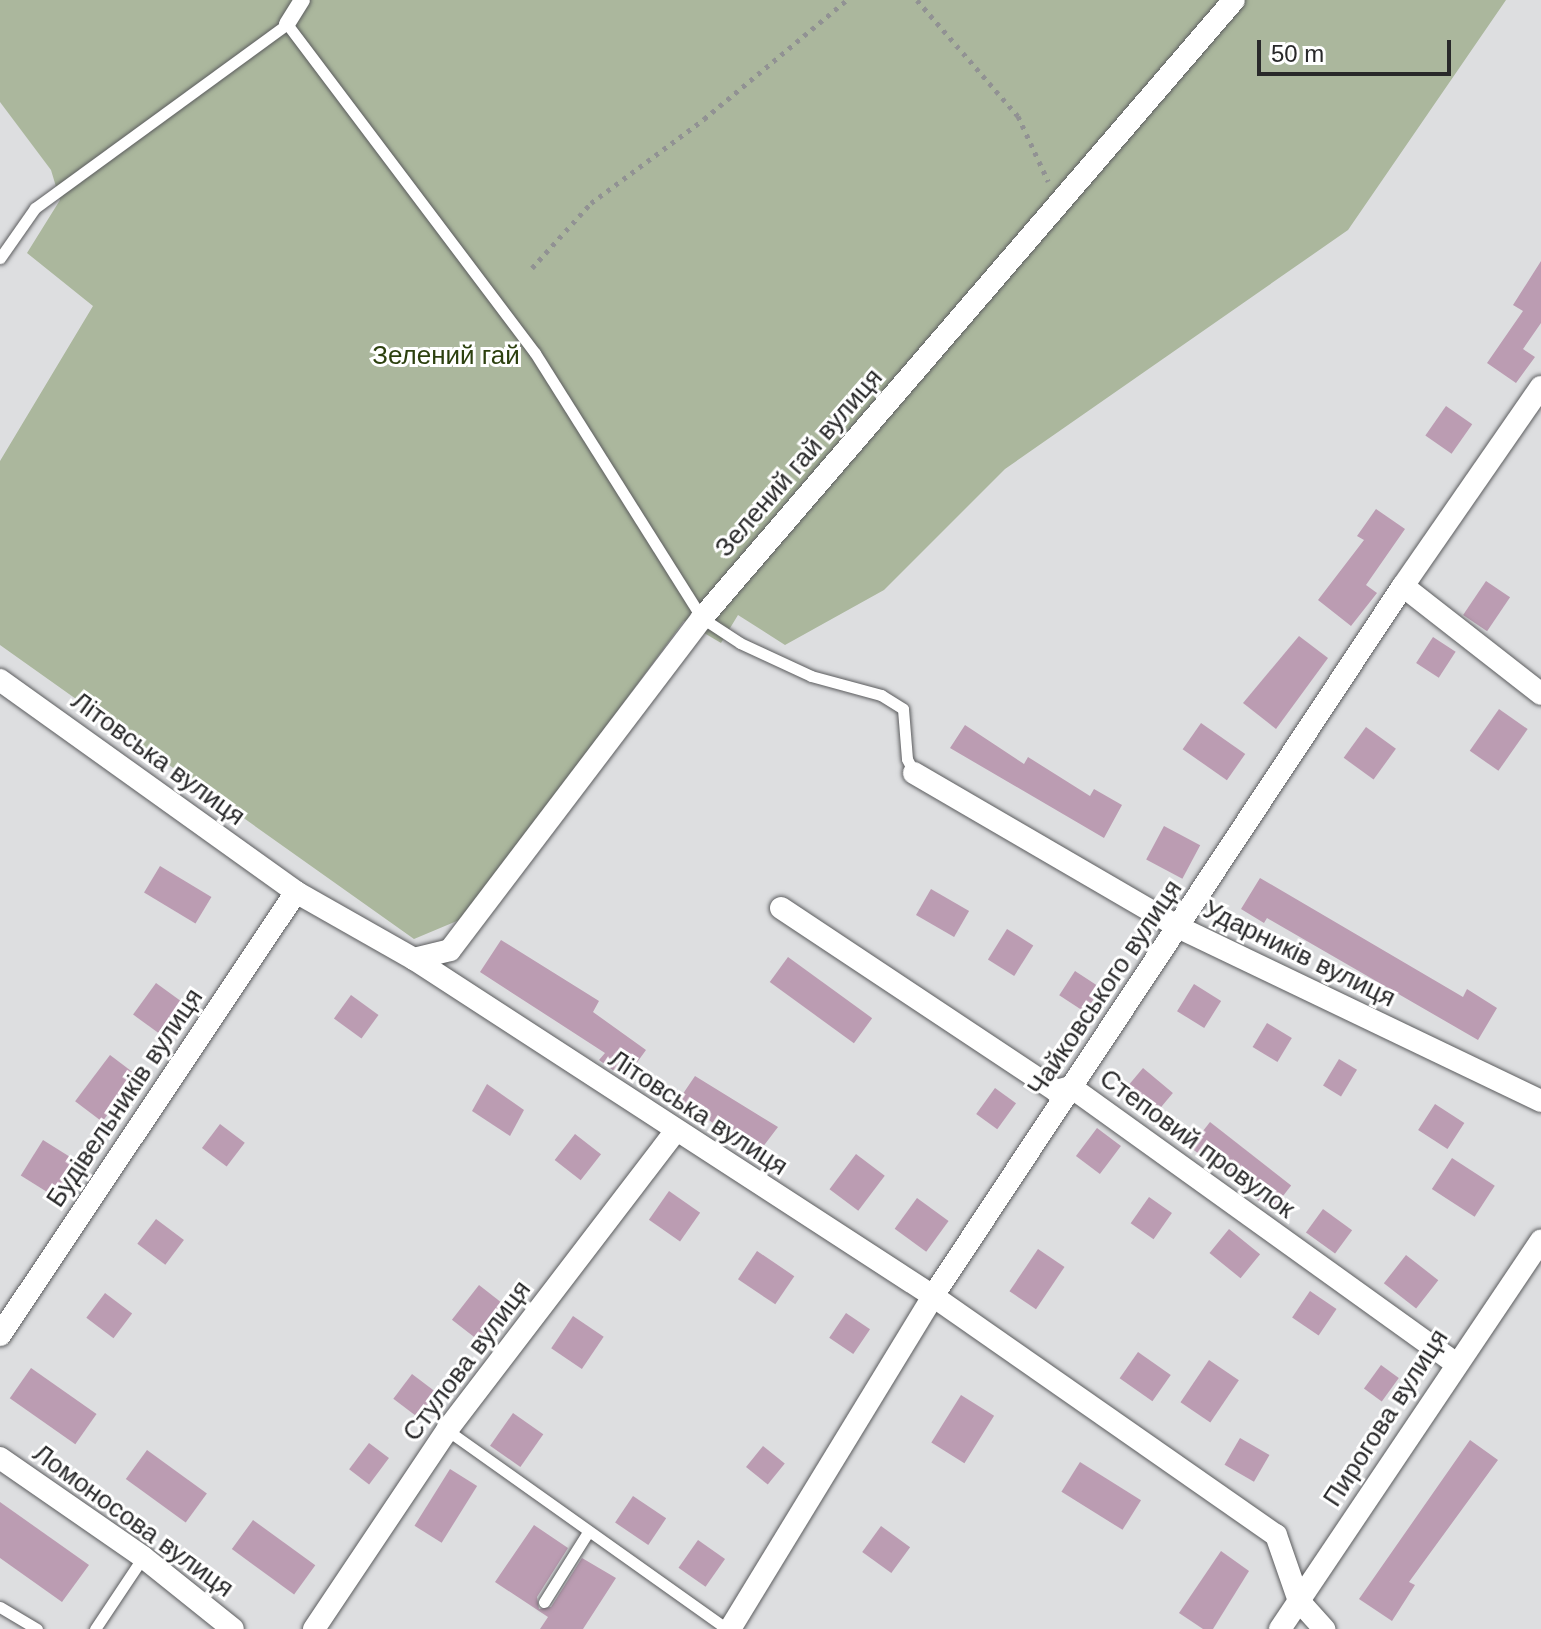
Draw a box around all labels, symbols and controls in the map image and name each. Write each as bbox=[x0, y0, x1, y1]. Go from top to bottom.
scale bar bbox=[1261, 24, 1455, 74]
text: 50 m bbox=[1271, 40, 1324, 67]
park label: Зелений гай bbox=[372, 340, 520, 372]
street label: Зелений гай вулиця bbox=[709, 363, 889, 563]
street label: Літовська вулиця bbox=[65, 686, 251, 832]
street label: Чайковського вулиця bbox=[1021, 874, 1189, 1102]
street label: Ударників вулиця bbox=[1198, 894, 1400, 1014]
street label: Будівельників вулиця bbox=[40, 983, 210, 1213]
street label: Літовська вулиця bbox=[603, 1044, 793, 1182]
street label: Степовий провулок bbox=[1093, 1063, 1301, 1225]
street label: Стулова вулиця bbox=[397, 1275, 537, 1447]
street label: Пирогова вулиця bbox=[1317, 1324, 1455, 1512]
street label: Ломоносова вулиця bbox=[27, 1438, 239, 1604]

